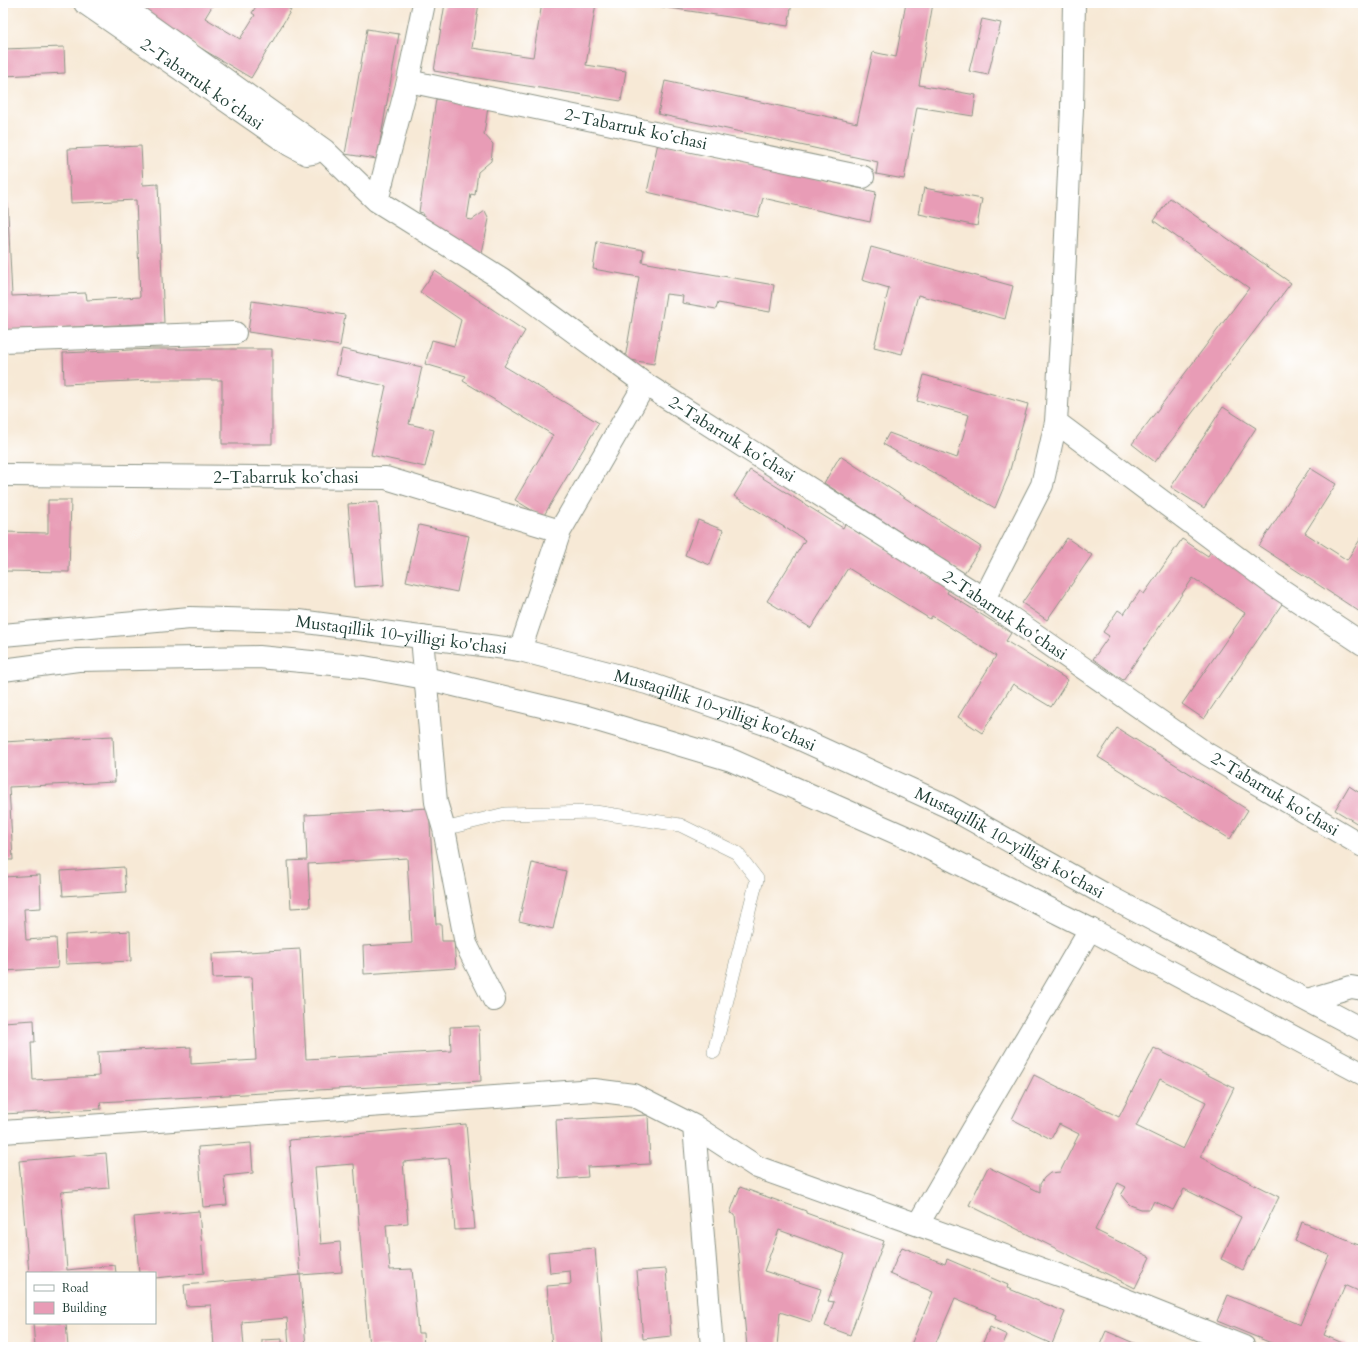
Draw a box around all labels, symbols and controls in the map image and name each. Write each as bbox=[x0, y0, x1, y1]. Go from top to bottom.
street label: 2-Tabarruk koʻchasi bbox=[136, 33, 268, 135]
street label: 2-Tabarruk koʻchasi bbox=[562, 103, 710, 155]
street label: 2-Tabarruk koʻchasi bbox=[664, 391, 800, 487]
street label: 2-Tabarruk koʻchasi bbox=[213, 466, 359, 489]
street label: 2-Tabarruk koʻchasi bbox=[938, 565, 1072, 665]
street label: Mustaqillik 10-yilligi ko'chasi bbox=[294, 609, 509, 660]
street label: Mustaqillik 10-yilligi ko'chasi bbox=[612, 663, 820, 756]
street label: 2-Tabarruk koʻchasi bbox=[1207, 747, 1343, 841]
street label: Mustaqillik 10-yilligi ko'chasi bbox=[911, 781, 1109, 904]
legend bbox=[26, 1272, 156, 1324]
text: Road bbox=[62, 1280, 89, 1296]
text: Building bbox=[62, 1300, 107, 1316]

